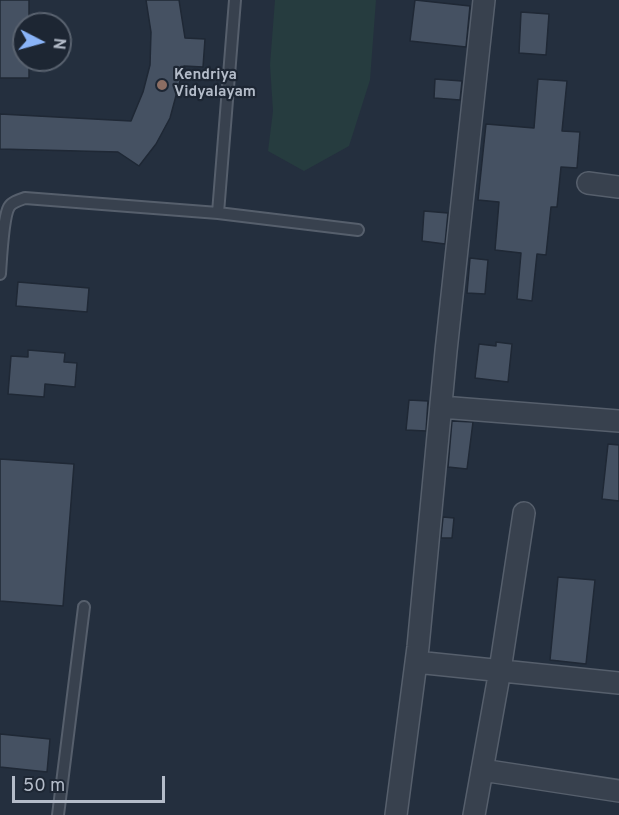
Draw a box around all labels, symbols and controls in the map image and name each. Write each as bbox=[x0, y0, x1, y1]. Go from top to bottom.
north arrow bbox=[12, 12, 72, 72]
text: N bbox=[47, 37, 68, 50]
place label: Kendriya Vidyalayam bbox=[174, 67, 256, 102]
marker: Kendriya Vidyalayam bbox=[155, 78, 169, 92]
scale bar bbox=[15, 764, 168, 802]
text: 50 m bbox=[23, 775, 65, 798]

